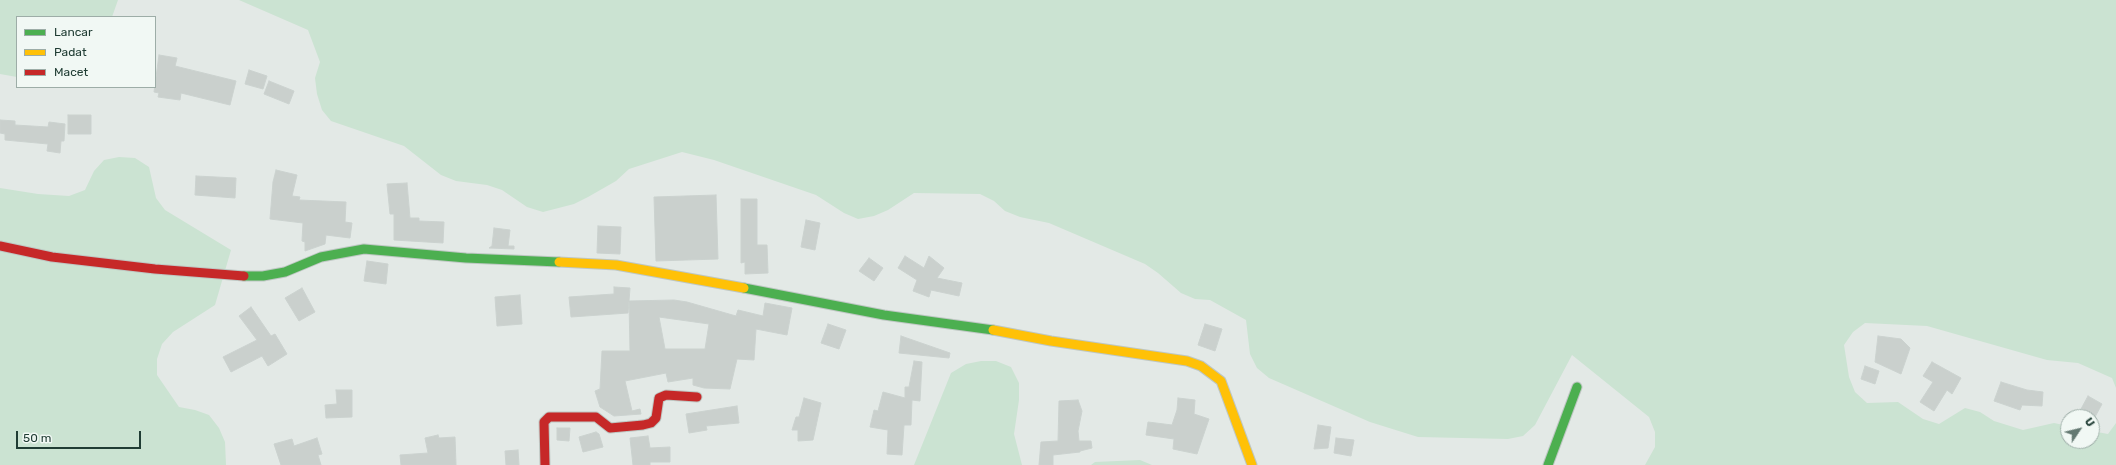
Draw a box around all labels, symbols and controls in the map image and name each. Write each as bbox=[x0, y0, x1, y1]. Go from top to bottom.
legend bbox=[16, 16, 156, 88]
text: Lancar bbox=[54, 25, 92, 39]
text: Padat bbox=[54, 45, 87, 59]
text: Macet bbox=[54, 65, 88, 79]
north arrow bbox=[2060, 409, 2100, 449]
text: U bbox=[2082, 415, 2097, 429]
scale bar bbox=[18, 423, 143, 449]
text: 50 m bbox=[23, 431, 51, 445]

